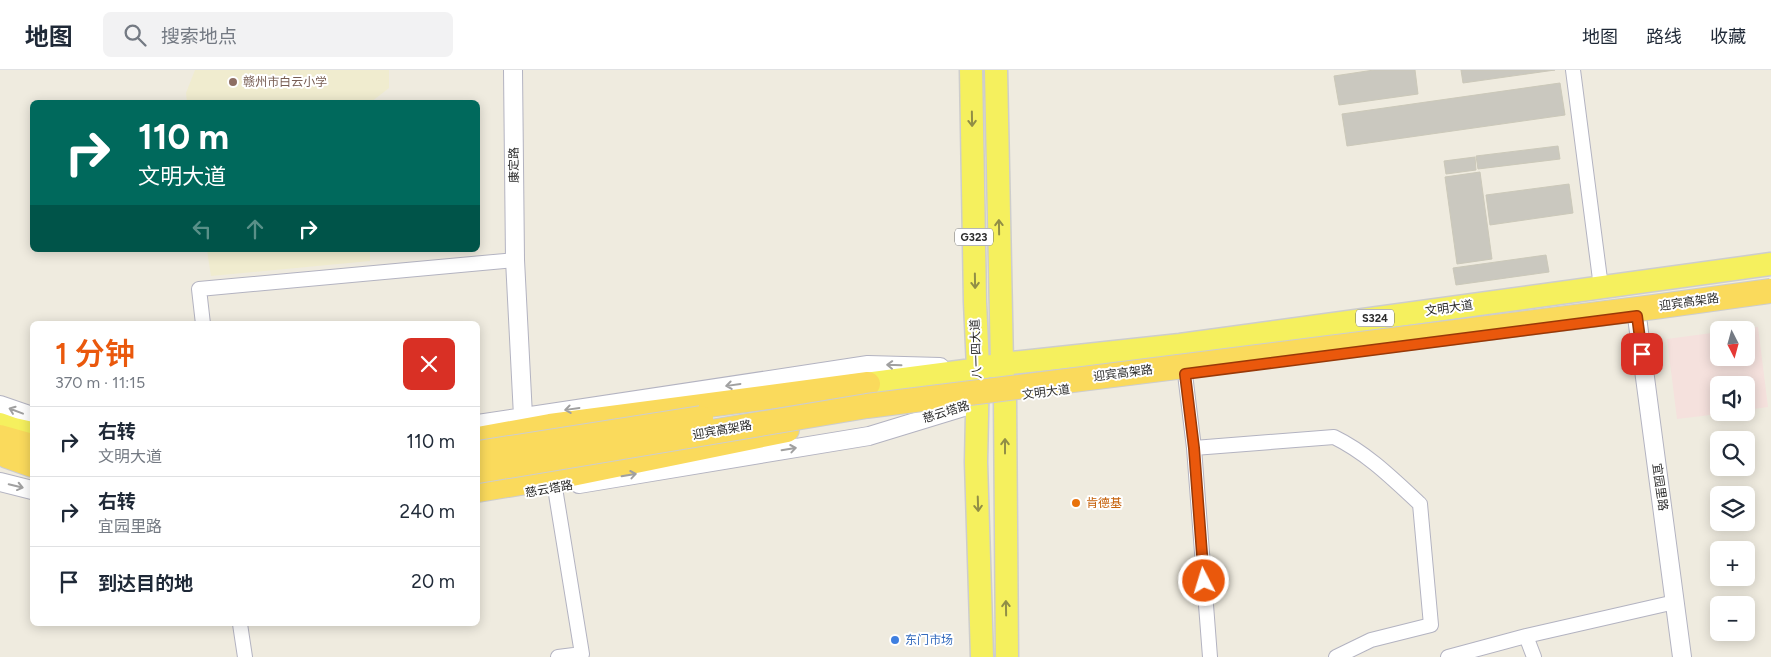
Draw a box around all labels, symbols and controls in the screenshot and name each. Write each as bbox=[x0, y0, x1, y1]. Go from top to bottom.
search box bbox=[103, 12, 453, 57]
icon: search bbox=[121, 21, 149, 49]
text: 地图 bbox=[25, 22, 73, 51]
text: 搜索地点 bbox=[161, 25, 237, 48]
text: 地图 bbox=[1582, 26, 1618, 48]
text: 路线 bbox=[1646, 26, 1682, 48]
text: 收藏 bbox=[1710, 26, 1746, 48]
place label: 赣州市白云小学 bbox=[243, 75, 327, 89]
marker: 赣州市白云小学 bbox=[227, 76, 239, 88]
one-way arrow bbox=[967, 110, 977, 126]
text: 110 m bbox=[138, 116, 229, 158]
icon: right bbox=[55, 120, 120, 185]
street label: 康定路 bbox=[507, 147, 521, 183]
text: 文明大道 bbox=[138, 163, 226, 190]
icon: left bbox=[188, 215, 216, 243]
icon: ahead bbox=[241, 215, 269, 243]
icon: right bbox=[294, 215, 322, 243]
one-way arrow bbox=[994, 220, 1004, 236]
road number: G323 bbox=[955, 228, 993, 246]
one-way arrow bbox=[970, 273, 979, 289]
street label: 迎宾高架路 bbox=[1658, 291, 1720, 313]
street label: 文明大道 bbox=[1424, 298, 1474, 318]
road number: S324 bbox=[1356, 310, 1394, 326]
street label: 八一四大道 bbox=[968, 319, 984, 379]
north arrow bbox=[1710, 321, 1755, 366]
map controls bbox=[1710, 321, 1755, 641]
pin bbox=[1621, 333, 1663, 375]
text: 1 分钟 bbox=[55, 335, 135, 372]
button: close bbox=[403, 338, 455, 390]
icon: arrive bbox=[1628, 340, 1656, 368]
one-way arrow bbox=[886, 361, 902, 370]
street label: 迎宾高架路 bbox=[1092, 362, 1154, 384]
text: 370 m · 11:15 bbox=[55, 373, 145, 392]
button: sound bbox=[1710, 376, 1755, 421]
one-way arrow bbox=[725, 380, 741, 390]
street label: 文明大道 bbox=[1021, 382, 1071, 402]
street label: 慈云塔路 bbox=[921, 398, 971, 426]
one-way arrow bbox=[565, 404, 581, 414]
one-way arrow bbox=[9, 406, 24, 415]
street label: 迎宾高架路 bbox=[691, 418, 753, 442]
text: 右转 bbox=[98, 420, 136, 443]
icon: right bbox=[55, 428, 83, 456]
text: 110 m bbox=[406, 430, 455, 453]
button: search bbox=[1710, 431, 1755, 476]
one-way arrow bbox=[1000, 438, 1010, 454]
one-way arrow bbox=[781, 444, 797, 454]
text: 文明大道 bbox=[98, 447, 162, 466]
street label: 宜园里路 bbox=[1650, 462, 1670, 512]
one-way arrow bbox=[621, 470, 637, 480]
street label: 慈云塔路 bbox=[524, 478, 574, 500]
one-way arrow bbox=[8, 482, 24, 491]
button: layers bbox=[1710, 486, 1755, 531]
text: 右转 bbox=[98, 490, 136, 513]
one-way arrow bbox=[973, 496, 982, 512]
place label: 肯德基 bbox=[1086, 496, 1122, 510]
marker: 肯德基 bbox=[1070, 497, 1082, 509]
icon: right bbox=[55, 498, 83, 526]
text: 240 m bbox=[400, 500, 455, 523]
text: 宜园里路 bbox=[98, 517, 162, 536]
button: + bbox=[1710, 541, 1755, 586]
position arrow bbox=[1177, 554, 1229, 606]
icon: arrive bbox=[55, 568, 83, 596]
text: 20 m bbox=[411, 570, 455, 593]
text: 到达目的地 bbox=[98, 572, 193, 595]
button: − bbox=[1710, 596, 1755, 641]
one-way arrow bbox=[1001, 601, 1011, 617]
place label: 东门市场 bbox=[905, 633, 953, 647]
marker: 东门市场 bbox=[889, 634, 901, 646]

